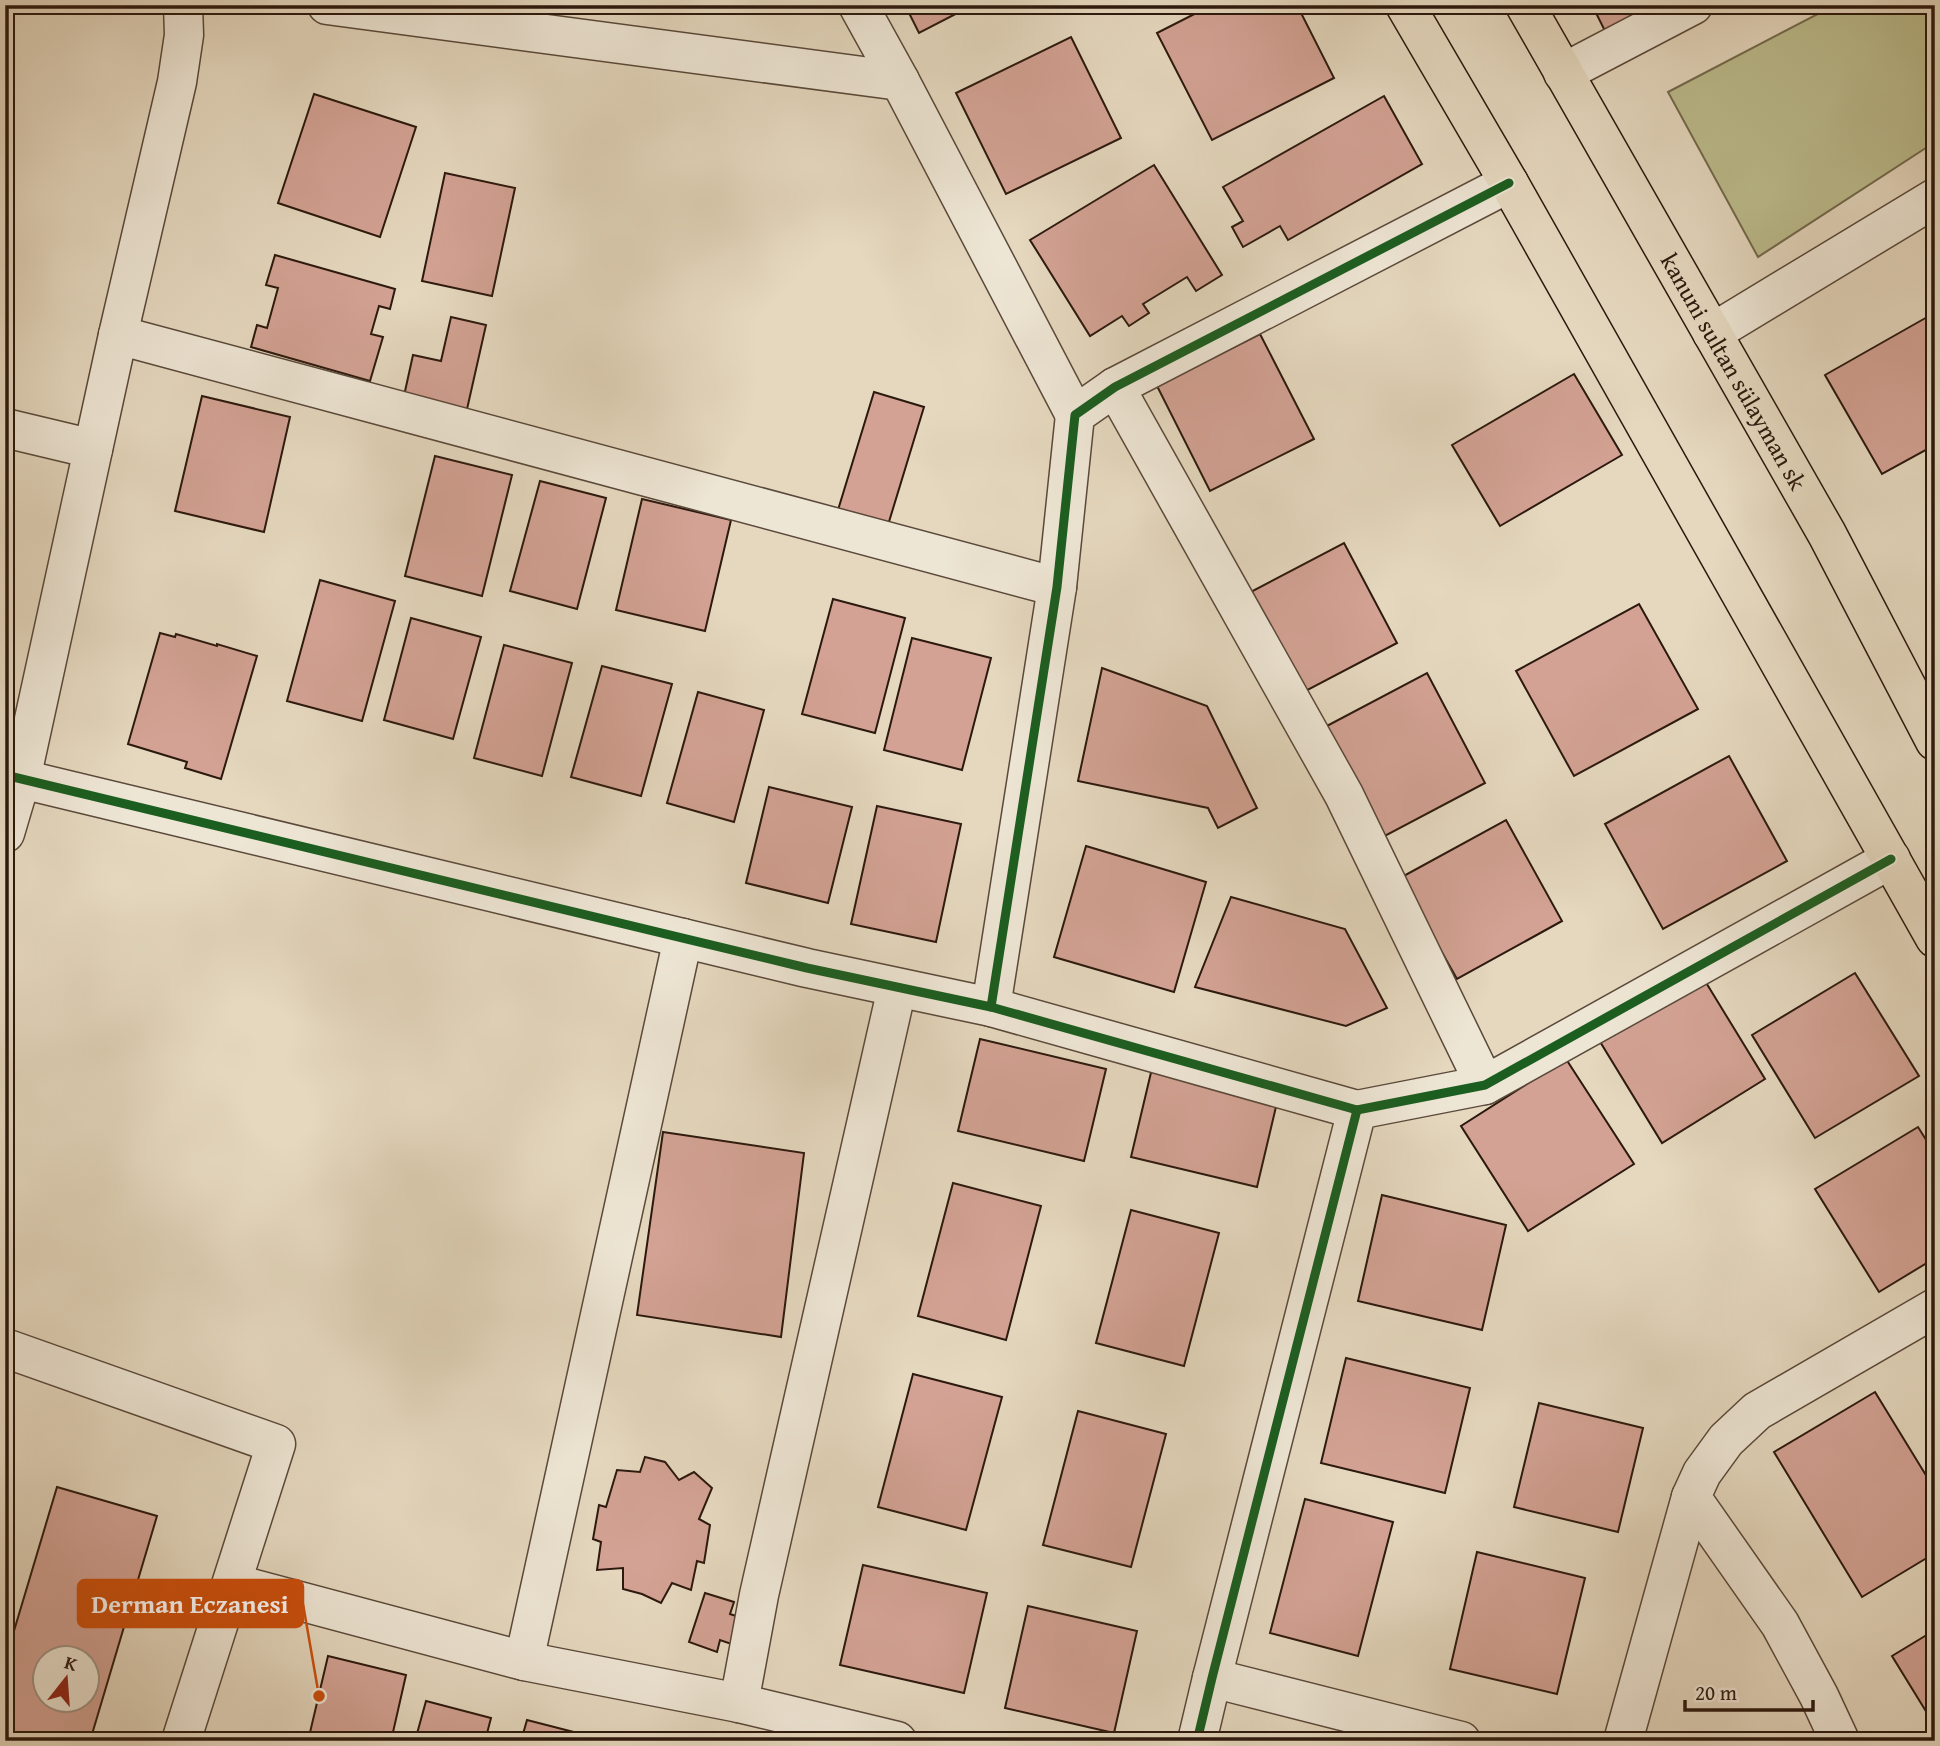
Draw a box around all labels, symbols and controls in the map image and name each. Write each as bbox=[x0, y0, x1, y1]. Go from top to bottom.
street label: kanuni sultan sülayman sk bbox=[1653, 247, 1816, 497]
callout: Derman Eczanesi bbox=[78, 1580, 303, 1627]
text: Derman Eczanesi bbox=[91, 1584, 289, 1623]
north arrow bbox=[32, 1644, 102, 1714]
text: K bbox=[61, 1648, 81, 1678]
scale bar bbox=[1685, 1669, 1812, 1713]
text: 20 m bbox=[1695, 1677, 1737, 1708]

